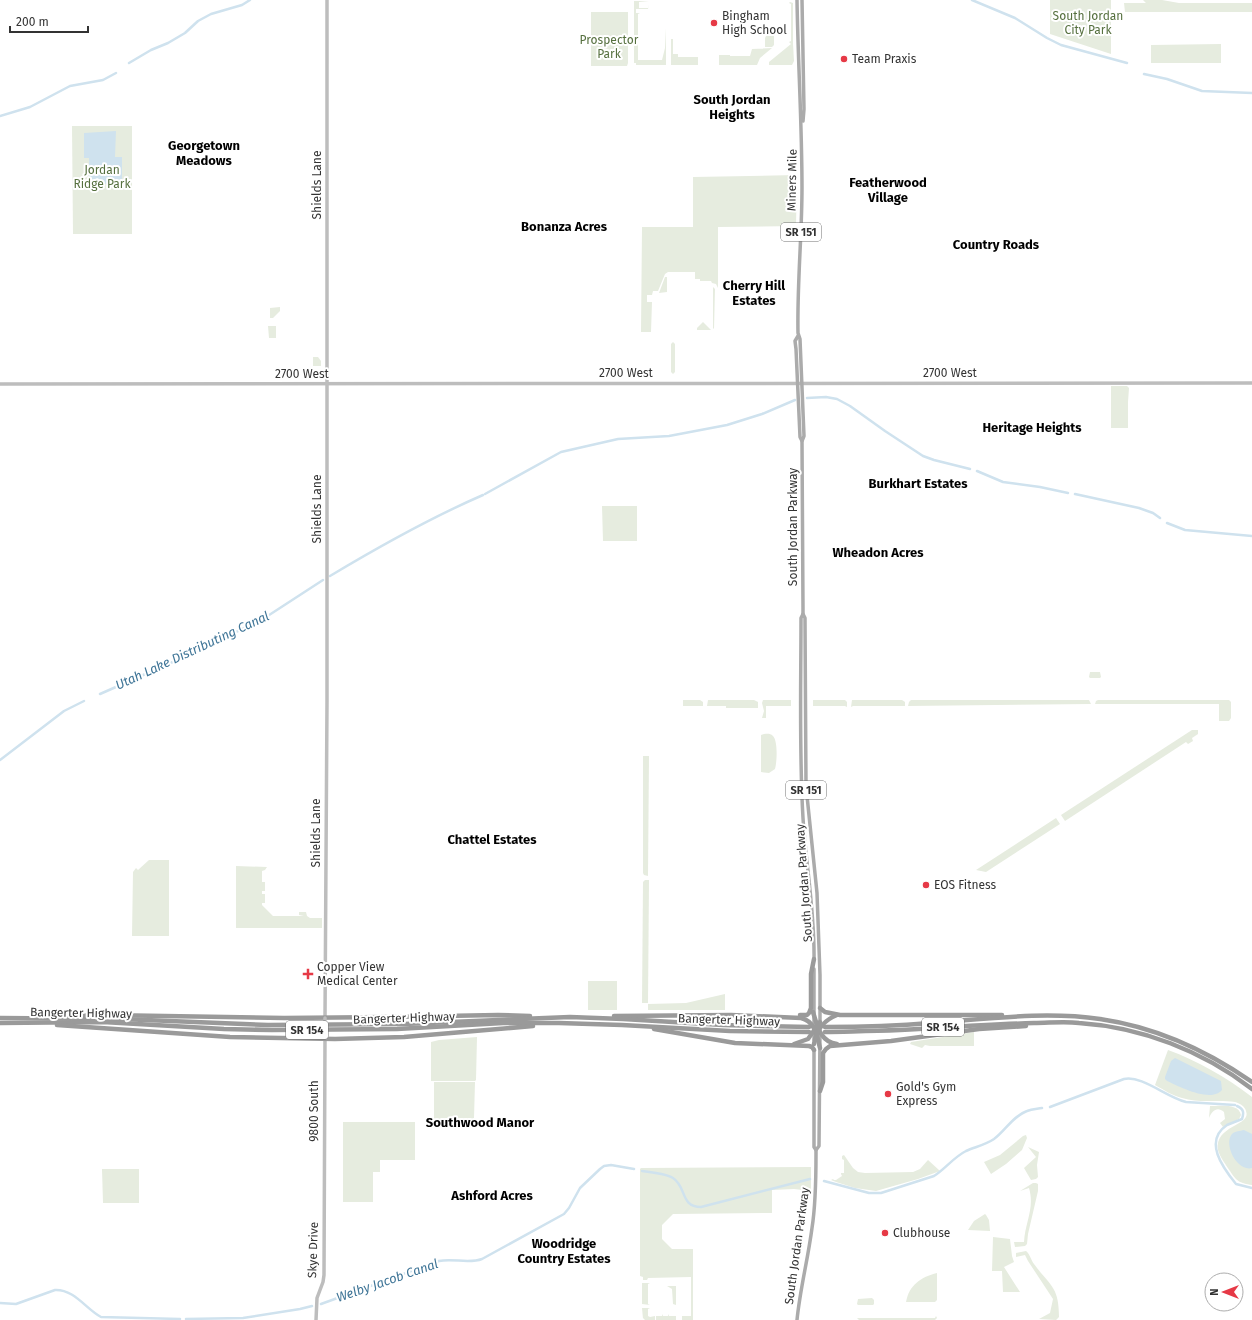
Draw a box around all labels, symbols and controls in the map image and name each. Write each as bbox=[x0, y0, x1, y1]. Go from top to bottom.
scale bar bbox=[10, 8, 88, 34]
place label: Bingham High School bbox=[722, 9, 787, 37]
park label: South Jordan City Park bbox=[1053, 9, 1123, 37]
text: 200 m bbox=[16, 15, 49, 29]
marker: Bingham High School bbox=[709, 18, 719, 28]
park label: Prospector Park bbox=[580, 33, 639, 61]
place label: Team Praxis bbox=[852, 52, 917, 66]
marker: Team Praxis bbox=[839, 54, 849, 64]
district label: South Jordan Heights bbox=[693, 92, 771, 122]
district label: Georgetown Meadows bbox=[168, 138, 240, 168]
street label: Miners Mile bbox=[784, 149, 800, 211]
street label: Shields Lane bbox=[310, 151, 324, 219]
park label: Jordan Ridge Park bbox=[73, 163, 131, 191]
district label: Featherwood Village bbox=[849, 175, 927, 205]
district label: Bonanza Acres bbox=[521, 219, 608, 234]
road number: SR 151 bbox=[781, 223, 821, 241]
district label: Country Roads bbox=[953, 237, 1040, 252]
district label: Cherry Hill Estates bbox=[723, 278, 785, 308]
street label: 2700 West bbox=[599, 366, 654, 380]
street label: 2700 West bbox=[923, 366, 978, 380]
street label: 2700 West bbox=[275, 367, 330, 381]
district label: Heritage Heights bbox=[982, 420, 1082, 435]
street label: South Jordan Parkway bbox=[786, 468, 800, 586]
street label: Shields Lane bbox=[310, 475, 324, 543]
district label: Burkhart Estates bbox=[868, 476, 968, 491]
district label: Wheadon Acres bbox=[833, 545, 924, 560]
water label: Utah Lake Distributing Canal bbox=[113, 608, 272, 693]
road number: SR 151 bbox=[786, 781, 826, 799]
street label: Shields Lane bbox=[309, 799, 323, 867]
street label: South Jordan Parkway bbox=[793, 823, 815, 942]
district label: Chattel Estates bbox=[447, 832, 537, 847]
place label: EOS Fitness bbox=[934, 878, 997, 892]
marker: EOS Fitness bbox=[921, 880, 931, 890]
place label: Copper View Medical Center bbox=[317, 960, 398, 988]
marker: Copper View Medical Center bbox=[302, 968, 314, 980]
street label: Bangerter Highway bbox=[30, 1005, 132, 1021]
street label: Bangerter Highway bbox=[353, 1009, 455, 1027]
street label: Bangerter Highway bbox=[678, 1011, 780, 1029]
road number: SR 154 bbox=[922, 1018, 964, 1036]
road number: SR 154 bbox=[286, 1021, 328, 1039]
street label: 9800 South bbox=[307, 1080, 321, 1142]
place label: Gold's Gym Express bbox=[896, 1080, 956, 1108]
marker: Gold's Gym Express bbox=[883, 1089, 893, 1099]
district label: Southwood Manor bbox=[426, 1115, 535, 1130]
street label: South Jordan Parkway bbox=[782, 1186, 812, 1306]
district label: Ashford Acres bbox=[450, 1188, 533, 1203]
street label: Skye Drive bbox=[305, 1222, 321, 1278]
place label: Clubhouse bbox=[893, 1226, 950, 1240]
marker: Clubhouse bbox=[880, 1228, 890, 1238]
district label: Woodridge Country Estates bbox=[517, 1236, 611, 1266]
water label: Welby Jacob Canal bbox=[334, 1256, 440, 1305]
north arrow bbox=[1204, 1272, 1244, 1312]
text: N bbox=[1208, 1288, 1221, 1296]

